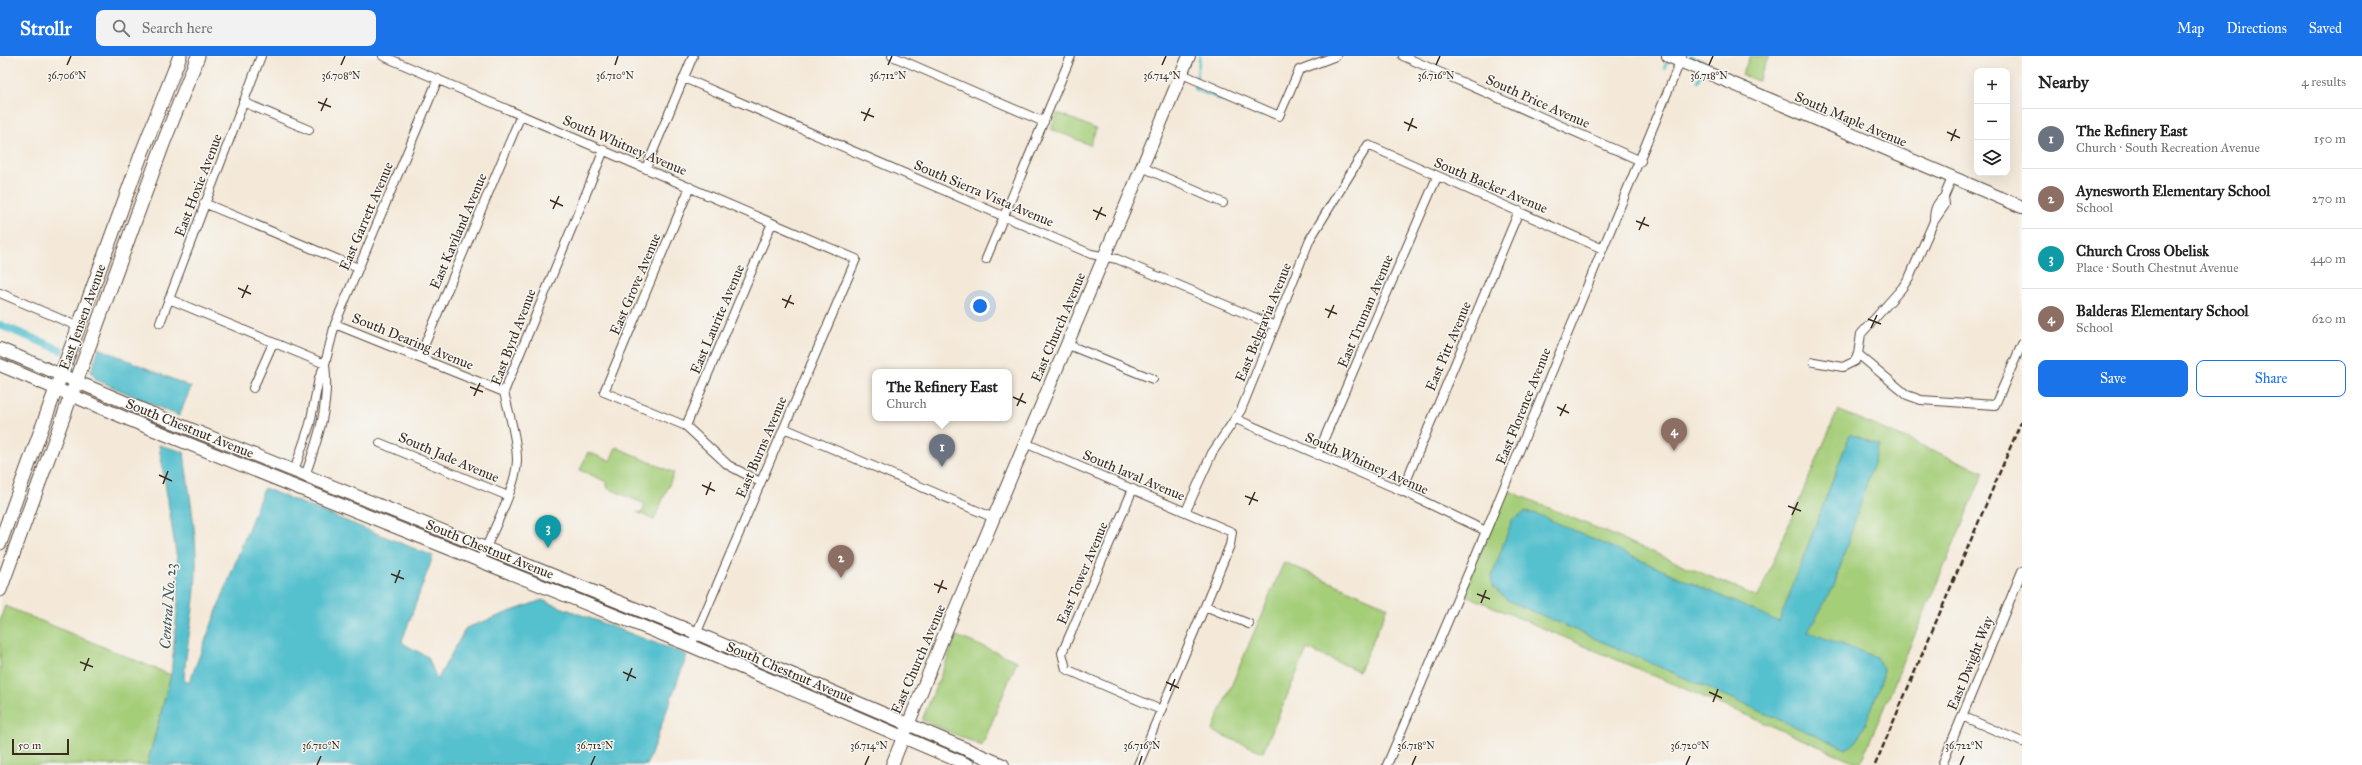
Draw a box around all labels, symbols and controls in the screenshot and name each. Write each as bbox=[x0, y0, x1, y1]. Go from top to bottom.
search box bbox=[96, 10, 376, 46]
text: Strollr bbox=[20, 17, 72, 40]
icon: search bbox=[110, 17, 132, 39]
text: Search here bbox=[142, 19, 213, 37]
text: Map bbox=[2177, 20, 2204, 37]
text: Directions bbox=[2226, 20, 2287, 37]
text: Saved bbox=[2309, 20, 2342, 37]
map controls bbox=[1974, 68, 2010, 176]
button: + bbox=[1974, 68, 2010, 104]
text: 36.706°N bbox=[48, 70, 87, 82]
text: 36.708°N bbox=[321, 70, 361, 82]
text: 36.710°N bbox=[596, 70, 634, 82]
text: 36.712°N bbox=[870, 70, 907, 82]
text: 36.714°N bbox=[1143, 70, 1181, 82]
text: 36.716°N bbox=[1417, 70, 1455, 82]
text: 36.718°N bbox=[1690, 70, 1728, 82]
street label: South Price Avenue bbox=[1483, 71, 1593, 132]
text: Nearby bbox=[2038, 72, 2089, 93]
text: 4 results bbox=[2301, 74, 2346, 90]
street label: South Maple Avenue bbox=[1792, 88, 1910, 151]
button: − bbox=[1974, 104, 2010, 140]
street label: South Whitney Avenue bbox=[560, 112, 690, 179]
text: The Refinery East bbox=[2076, 122, 2188, 140]
street label: East Hoxie Avenue bbox=[171, 131, 226, 239]
text: 1 bbox=[2048, 131, 2054, 147]
text: 150 m bbox=[2314, 131, 2346, 147]
button: layers bbox=[1974, 140, 2010, 176]
text: Church · South Recreation Avenue bbox=[2076, 140, 2260, 156]
street label: South Backer Avenue bbox=[1431, 154, 1550, 217]
street label: South Sierra Vista Avenue bbox=[911, 156, 1056, 231]
street label: East Garrett Avenue bbox=[336, 159, 397, 273]
street label: East Kaviland Avenue bbox=[426, 170, 491, 292]
text: Aynesworth Elementary School bbox=[2076, 182, 2270, 200]
text: 2 bbox=[2048, 191, 2054, 207]
text: 270 m bbox=[2312, 191, 2346, 207]
text: School bbox=[2076, 200, 2113, 216]
street label: East Grove Avenue bbox=[606, 231, 665, 338]
text: Church Cross Obelisk bbox=[2076, 242, 2209, 260]
text: 3 bbox=[2048, 251, 2054, 267]
text: 440 m bbox=[2310, 251, 2346, 267]
street label: East Truman Avenue bbox=[1334, 252, 1397, 370]
street label: East Belgravia Avenue bbox=[1232, 260, 1295, 384]
text: Place · South Chestnut Avenue bbox=[2076, 260, 2239, 276]
street label: East Jensen Avenue bbox=[55, 262, 110, 373]
street label: East Laurite Avenue bbox=[687, 262, 748, 377]
street label: East Church Avenue bbox=[1028, 270, 1089, 385]
street label: East Byrd Avenue bbox=[487, 286, 540, 388]
your location bbox=[970, 296, 990, 316]
street label: East Pitt Avenue bbox=[1422, 299, 1475, 394]
text: Balderas Elementary School bbox=[2076, 302, 2249, 320]
street label: South Dearing Avenue bbox=[350, 309, 476, 374]
text: 4 bbox=[2047, 311, 2055, 327]
text: 620 m bbox=[2312, 311, 2346, 327]
text: School bbox=[2076, 320, 2113, 336]
street label: East Florence Avenue bbox=[1492, 345, 1555, 467]
button: Save bbox=[2038, 360, 2188, 397]
button: Share bbox=[2196, 360, 2346, 397]
popup bbox=[872, 369, 1012, 421]
text: The Refinery East bbox=[886, 378, 998, 396]
street label: East Burns Avenue bbox=[732, 394, 791, 501]
street label: South Chestnut Avenue bbox=[123, 395, 256, 462]
text: Church bbox=[886, 396, 927, 412]
pin: 4 bbox=[1661, 418, 1687, 451]
street label: South Jade Avenue bbox=[396, 429, 502, 487]
street label: South Whitney Avenue bbox=[1302, 429, 1431, 498]
pin: 1 bbox=[929, 434, 955, 467]
street label: South laval Avenue bbox=[1080, 446, 1188, 505]
pin: 3 bbox=[535, 515, 561, 548]
street label: South Chestnut Avenue bbox=[423, 516, 556, 583]
street label: East Tower Avenue bbox=[1053, 519, 1112, 627]
pin: 2 bbox=[828, 545, 854, 578]
water label: Central No. 23 bbox=[156, 562, 180, 650]
street label: East Church Avenue bbox=[888, 602, 949, 717]
street label: East Dwight Way bbox=[1944, 613, 1997, 713]
street label: South Chestnut Avenue bbox=[724, 638, 856, 707]
scale bar bbox=[12, 737, 69, 756]
text: 50 m bbox=[18, 739, 41, 752]
text: 36.710°N bbox=[302, 740, 340, 752]
text: 36.712°N bbox=[577, 740, 614, 752]
text: 36.714°N bbox=[850, 740, 888, 752]
text: 36.716°N bbox=[1123, 740, 1161, 752]
text: 36.718°N bbox=[1397, 740, 1435, 752]
text: 36.720°N bbox=[1671, 740, 1710, 752]
text: 36.722°N bbox=[1945, 740, 1983, 752]

